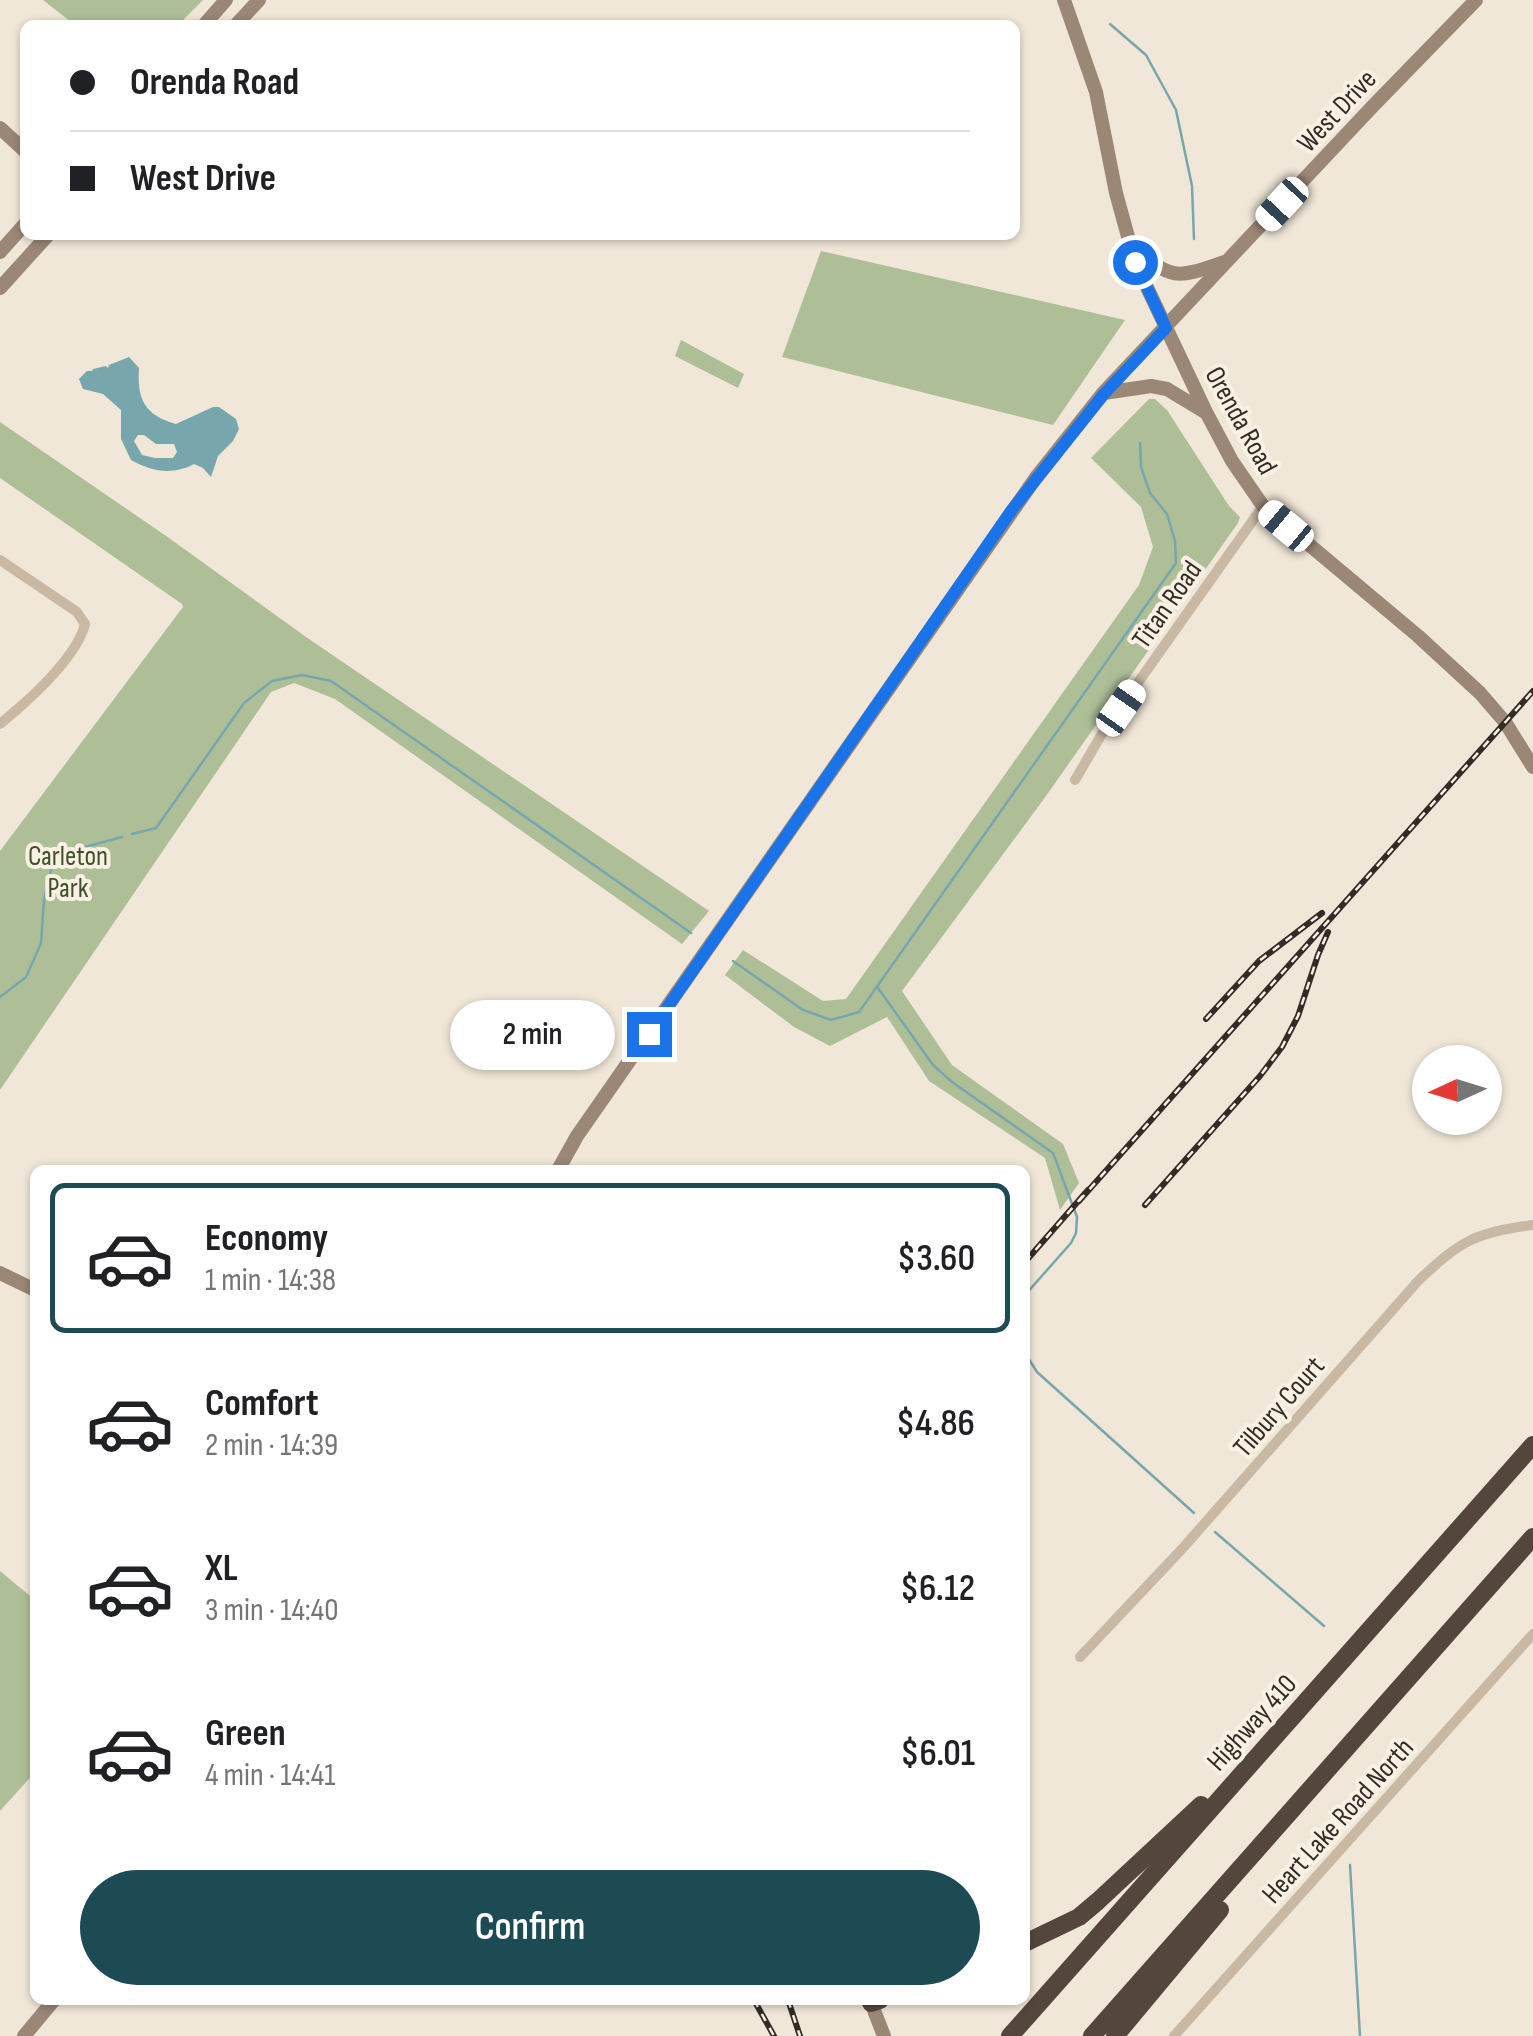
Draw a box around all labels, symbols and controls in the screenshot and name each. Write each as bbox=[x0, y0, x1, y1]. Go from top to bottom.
text: Orenda Road bbox=[130, 60, 299, 105]
street label: West Drive bbox=[1291, 63, 1384, 159]
text: West Drive bbox=[130, 156, 276, 201]
car bbox=[1251, 172, 1313, 236]
route start bbox=[1113, 240, 1158, 285]
street label: Orenda Road bbox=[1198, 361, 1284, 480]
car bbox=[1253, 495, 1319, 557]
street label: Titan Road bbox=[1125, 555, 1209, 655]
car bbox=[1092, 675, 1150, 741]
park label: Carleton Park bbox=[28, 840, 108, 905]
callout: 2 min bbox=[449, 999, 614, 1069]
route end bbox=[627, 1012, 672, 1057]
text: 2 min bbox=[503, 1015, 562, 1054]
north arrow bbox=[1412, 1045, 1502, 1135]
map controls bbox=[1412, 1045, 1502, 1135]
icon: car bbox=[85, 1213, 175, 1303]
text: Economy bbox=[205, 1216, 328, 1261]
text: $3.60 bbox=[897, 1236, 975, 1281]
text: 1 min · 14:38 bbox=[205, 1261, 336, 1300]
street label: Tilbury Court bbox=[1227, 1350, 1332, 1464]
icon: car bbox=[85, 1378, 175, 1468]
text: Comfort bbox=[205, 1381, 319, 1426]
text: $4.86 bbox=[896, 1401, 975, 1446]
text: 2 min · 14:39 bbox=[205, 1426, 338, 1465]
icon: car bbox=[85, 1543, 175, 1633]
text: XL bbox=[205, 1546, 238, 1591]
text: $6.12 bbox=[900, 1566, 975, 1611]
text: 3 min · 14:40 bbox=[205, 1591, 339, 1630]
street label: Highway 410 bbox=[1200, 1668, 1304, 1778]
icon: car bbox=[85, 1708, 175, 1798]
text: Green bbox=[205, 1711, 286, 1756]
text: $6.01 bbox=[900, 1731, 975, 1776]
street label: Heart Lake Road North bbox=[1255, 1732, 1421, 1910]
text: 4 min · 14:41 bbox=[205, 1756, 336, 1795]
button: Confirm bbox=[80, 1870, 980, 1985]

